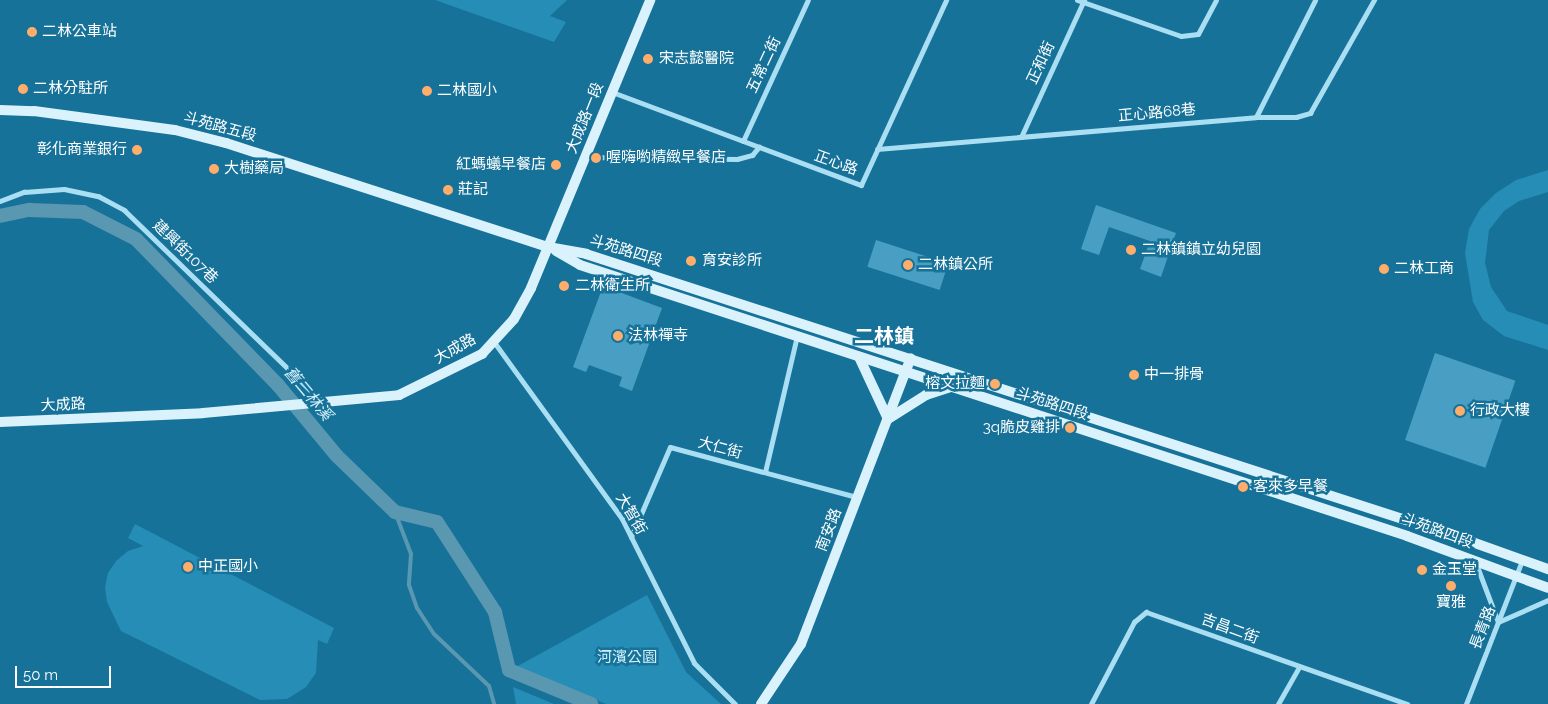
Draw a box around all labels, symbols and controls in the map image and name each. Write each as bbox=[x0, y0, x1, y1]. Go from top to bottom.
place label: 二林公車站 bbox=[42, 23, 117, 41]
marker: 二林公車站 bbox=[26, 26, 38, 38]
street label: 五常二街 bbox=[743, 34, 785, 96]
street label: 正和街 bbox=[1023, 39, 1059, 87]
place label: 宋志懿醫院 bbox=[659, 50, 734, 68]
marker: 宋志懿醫院 bbox=[641, 52, 655, 66]
place label: 二林分駐所 bbox=[33, 80, 108, 98]
street label: 大成路一段 bbox=[563, 80, 607, 156]
place label: 二林國小 bbox=[437, 82, 497, 100]
marker: 二林分駐所 bbox=[17, 83, 29, 95]
marker: 二林國小 bbox=[421, 85, 433, 97]
street label: 正心路68巷 bbox=[1117, 101, 1197, 125]
street label: 斗苑路五段 bbox=[181, 109, 259, 145]
place label: 彰化商業銀行 bbox=[37, 141, 127, 159]
marker: 彰化商業銀行 bbox=[131, 144, 143, 156]
street label: 正心路 bbox=[812, 147, 860, 179]
place label: 喔嗨喲精緻早餐店 bbox=[606, 149, 726, 167]
marker: 喔嗨喲精緻早餐店 bbox=[590, 152, 602, 164]
place label: 紅螞蟻早餐店 bbox=[456, 156, 546, 174]
marker: 紅螞蟻早餐店 bbox=[550, 159, 562, 171]
place label: 大樹藥局 bbox=[224, 160, 284, 178]
marker: 大樹藥局 bbox=[208, 163, 220, 175]
place label: 莊記 bbox=[458, 181, 488, 199]
marker: 莊記 bbox=[442, 184, 454, 196]
street label: 建興街107巷 bbox=[149, 217, 221, 287]
street label: 斗苑路四段 bbox=[588, 231, 664, 271]
place label: 二林鎮鎮立幼兒園 bbox=[1141, 241, 1261, 259]
marker: 二林鎮鎮立幼兒園 bbox=[1125, 244, 1137, 256]
place label: 育安診所 bbox=[702, 252, 762, 270]
marker: 育安診所 bbox=[684, 254, 698, 268]
place label: 二林鎮公所 bbox=[918, 256, 993, 274]
marker: 二林鎮公所 bbox=[902, 259, 914, 271]
place label: 二林工商 bbox=[1394, 260, 1454, 278]
marker: 二林工商 bbox=[1378, 263, 1390, 275]
place label: 二林衛生所 bbox=[575, 277, 650, 295]
marker: 二林衛生所 bbox=[557, 279, 571, 293]
district label: 二林鎮 bbox=[854, 324, 914, 348]
place label: 法林禪寺 bbox=[628, 327, 688, 345]
street label: 大成路 bbox=[431, 330, 479, 368]
marker: 法林禪寺 bbox=[612, 330, 624, 342]
water label: 舊二林溪 bbox=[280, 363, 336, 425]
place label: 中一排骨 bbox=[1144, 366, 1204, 384]
marker: 中一排骨 bbox=[1128, 369, 1140, 381]
place label: 榕文拉麵 bbox=[925, 375, 985, 393]
marker: 榕文拉麵 bbox=[989, 378, 1001, 390]
street label: 斗苑路四段 bbox=[1014, 384, 1090, 424]
street label: 大成路 bbox=[40, 395, 86, 415]
place label: 行政大樓 bbox=[1470, 402, 1530, 420]
marker: 行政大樓 bbox=[1454, 405, 1466, 417]
place label: 3q脆皮雞排 bbox=[983, 419, 1060, 437]
marker: 3q脆皮雞排 bbox=[1064, 422, 1076, 434]
street label: 大仁街 bbox=[696, 433, 744, 463]
place label: 客來多早餐 bbox=[1253, 478, 1328, 496]
marker: 客來多早餐 bbox=[1237, 481, 1249, 493]
street label: 大智街 bbox=[612, 490, 650, 538]
street label: 南安路 bbox=[813, 506, 845, 554]
street label: 斗苑路四段 bbox=[1399, 510, 1475, 552]
place label: 中正國小 bbox=[198, 558, 258, 576]
marker: 中正國小 bbox=[182, 561, 194, 573]
place label: 金玉堂 bbox=[1432, 561, 1477, 579]
marker: 金玉堂 bbox=[1416, 564, 1428, 576]
marker: 寶雅 bbox=[1445, 580, 1457, 592]
place label: 寶雅 bbox=[1436, 594, 1466, 612]
street label: 長青路 bbox=[1467, 604, 1499, 652]
street label: 吉昌二街 bbox=[1199, 610, 1261, 648]
park label: 河濱公園 bbox=[597, 649, 657, 667]
scale bar bbox=[18, 656, 114, 688]
text: 50 m bbox=[23, 666, 58, 684]

